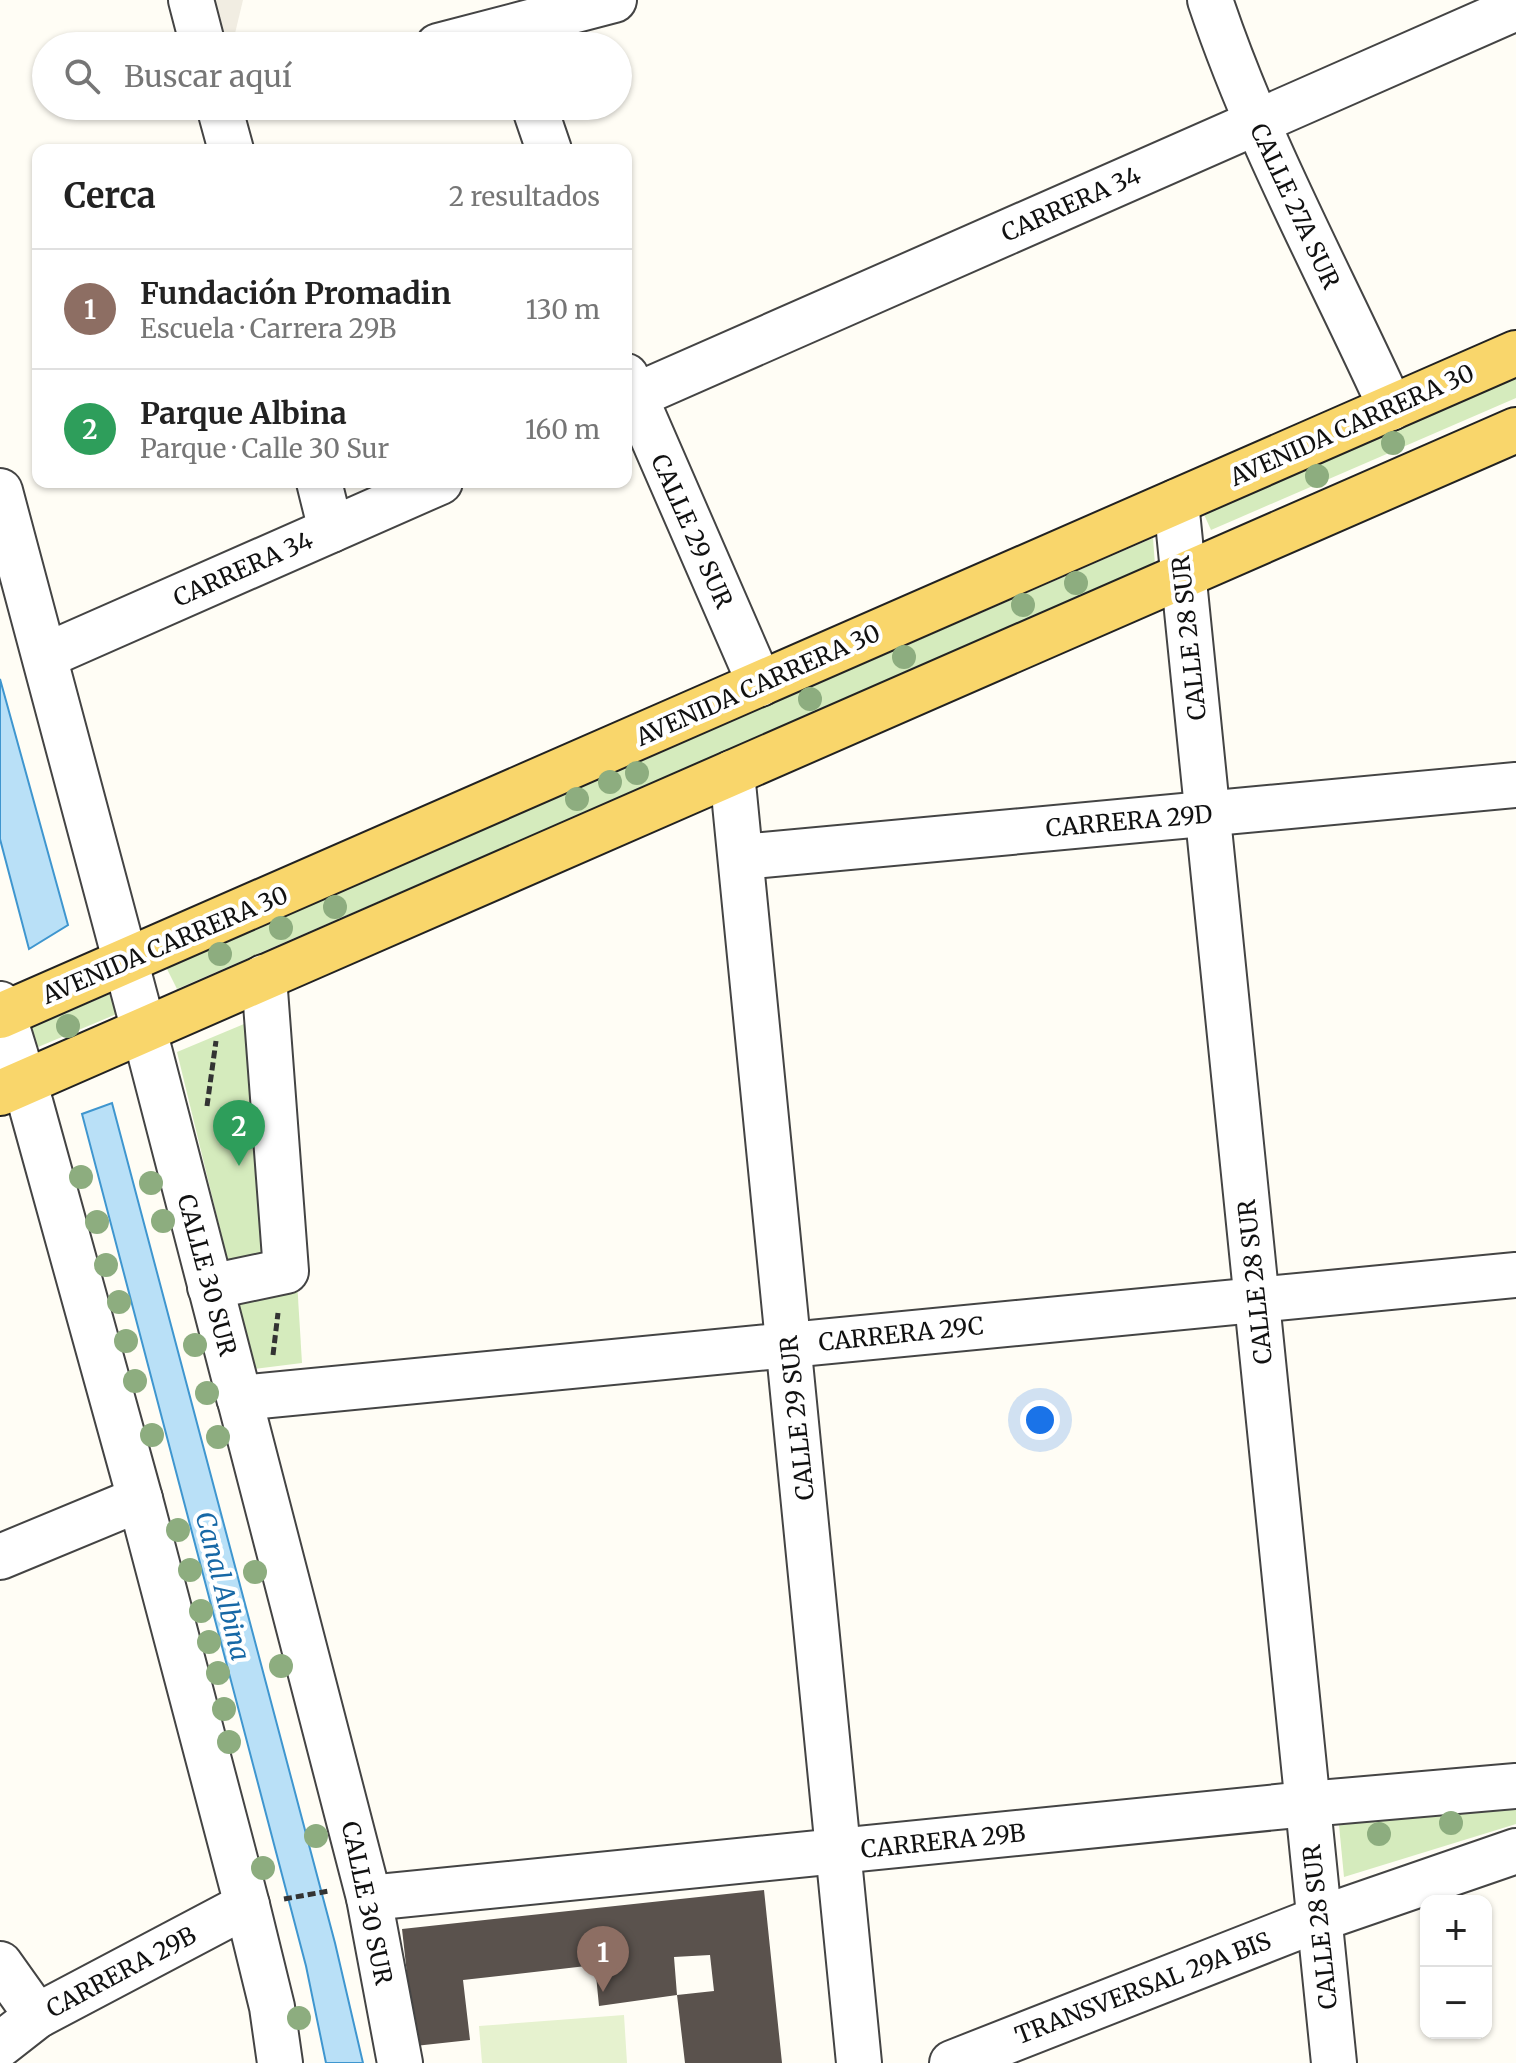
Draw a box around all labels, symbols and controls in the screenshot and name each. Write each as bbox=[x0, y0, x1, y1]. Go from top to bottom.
search box bbox=[32, 32, 632, 120]
icon: search bbox=[60, 54, 104, 98]
text: Buscar aquí bbox=[124, 57, 292, 95]
street label: CALLE 27A SUR bbox=[1243, 118, 1347, 294]
street label: CARRERA 34 bbox=[996, 159, 1146, 249]
text: Cerca bbox=[64, 175, 156, 217]
text: 2 resultados bbox=[449, 180, 600, 213]
text: Fundación Promadin bbox=[140, 274, 451, 312]
text: 1 bbox=[84, 293, 96, 326]
text: 130 m bbox=[526, 293, 600, 326]
text: Escuela · Carrera 29B bbox=[140, 312, 396, 345]
street label: AVENIDA CARRERA 30 bbox=[1224, 357, 1479, 493]
text: Parque Albina bbox=[140, 394, 347, 432]
text: 2 bbox=[82, 413, 98, 446]
text: 160 m bbox=[525, 413, 600, 446]
text: Parque · Calle 30 Sur bbox=[140, 432, 389, 465]
street label: CALLE 29 SUR bbox=[644, 449, 740, 613]
street label: CARRERA 34 bbox=[168, 524, 318, 614]
street label: CALLE 28 SUR bbox=[1165, 554, 1213, 722]
street label: AVENIDA CARRERA 30 bbox=[630, 617, 885, 753]
street label: CARRERA 29D bbox=[1044, 798, 1214, 844]
street label: AVENIDA CARRERA 30 bbox=[36, 879, 293, 1011]
pin: 2 bbox=[213, 1100, 265, 1166]
street label: CALLE 30 SUR bbox=[171, 1191, 244, 1359]
street label: CALLE 28 SUR bbox=[1231, 1198, 1279, 1366]
street label: CARRERA 29C bbox=[817, 1310, 985, 1358]
street label: CALLE 29 SUR bbox=[773, 1334, 821, 1502]
your location bbox=[1020, 1400, 1060, 1440]
water label: Canal Albina bbox=[189, 1508, 257, 1664]
street label: CARRERA 29B bbox=[859, 1817, 1027, 1865]
street label: CALLE 30 SUR bbox=[335, 1819, 399, 1988]
street label: CALLE 28 SUR bbox=[1296, 1843, 1344, 2011]
map controls bbox=[1420, 1895, 1492, 2039]
button: + bbox=[1420, 1895, 1492, 1967]
street label: CARRERA 29B bbox=[41, 1920, 201, 2024]
street label: TRANSVERSAL 29A BIS bbox=[1011, 1925, 1275, 2051]
pin: 1 bbox=[577, 1926, 629, 1992]
button: − bbox=[1420, 1967, 1492, 2039]

